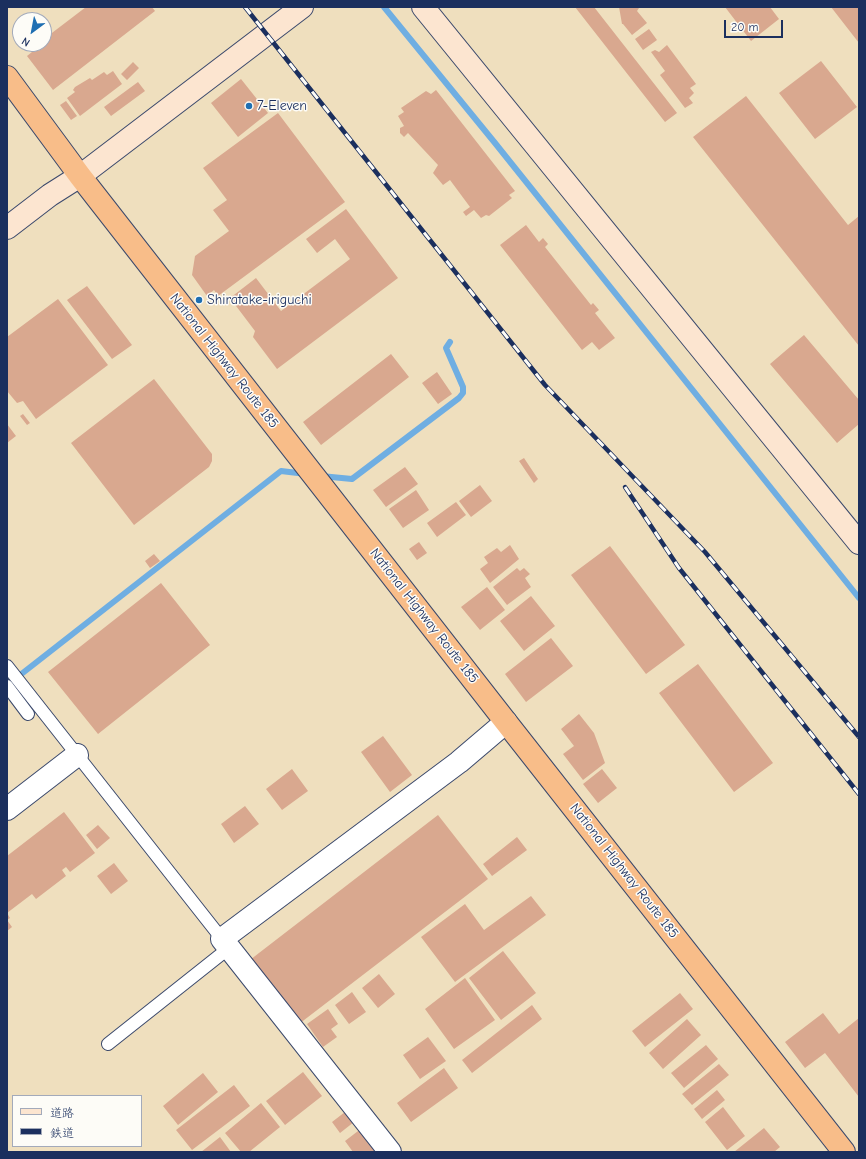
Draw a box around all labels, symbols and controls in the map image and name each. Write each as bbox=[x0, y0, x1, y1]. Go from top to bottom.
north arrow bbox=[12, 12, 52, 52]
scale bar bbox=[726, 12, 785, 38]
text: 20 m bbox=[731, 20, 759, 34]
text: N bbox=[19, 34, 32, 49]
place label: 7-Eleven bbox=[257, 98, 307, 114]
marker: 7-Eleven bbox=[244, 101, 254, 111]
street label: National Highway Route 185 bbox=[166, 290, 282, 432]
place label: Shiratake-iriguchi bbox=[207, 292, 312, 308]
marker: Shiratake-iriguchi bbox=[194, 295, 204, 305]
street label: National Highway Route 185 bbox=[366, 545, 482, 687]
street label: National Highway Route 185 bbox=[566, 800, 682, 942]
legend bbox=[12, 1095, 142, 1147]
text: 道路 bbox=[50, 1106, 74, 1120]
text: 鉄道 bbox=[50, 1126, 74, 1140]

